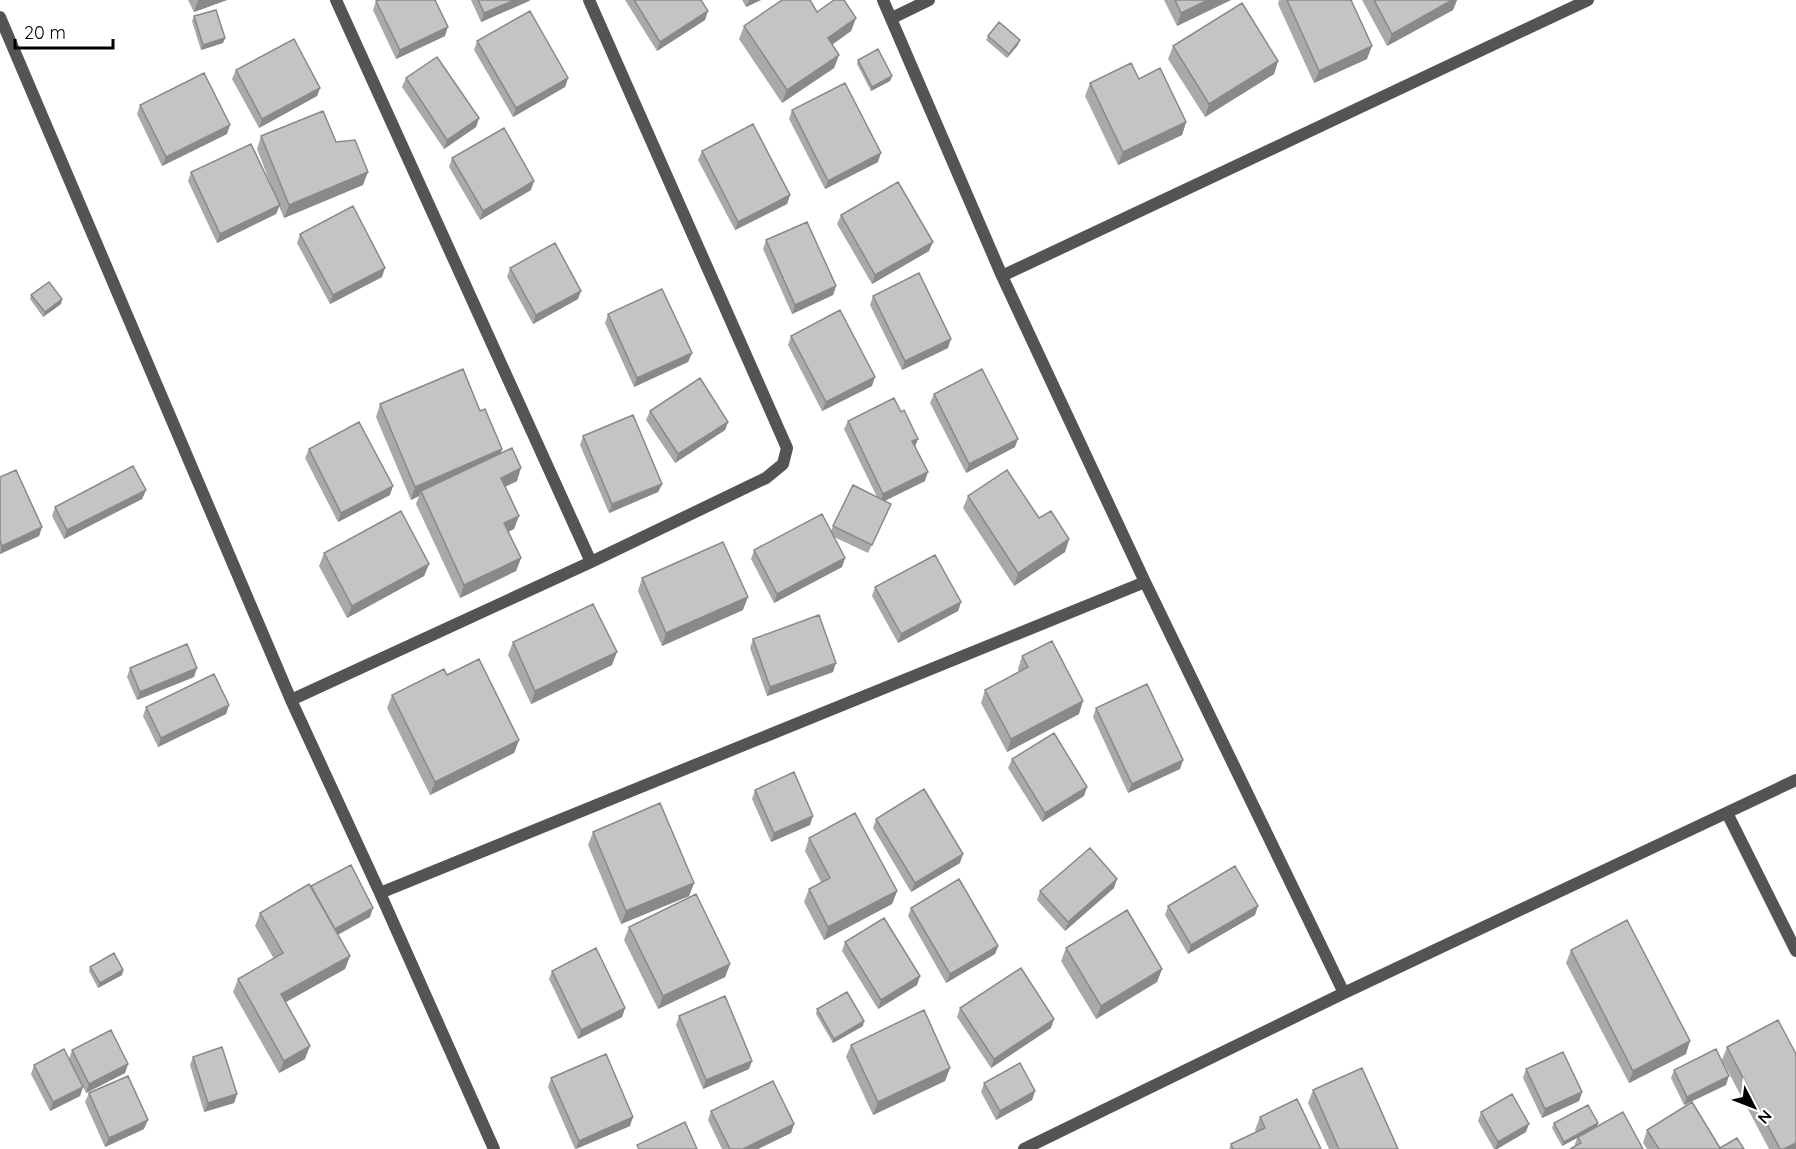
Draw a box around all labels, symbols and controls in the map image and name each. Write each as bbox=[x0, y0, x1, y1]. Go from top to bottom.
scale bar bbox=[15, 12, 112, 50]
text: 20 m bbox=[24, 21, 66, 44]
north arrow bbox=[1724, 1077, 1784, 1137]
text: N bbox=[1754, 1106, 1777, 1128]

